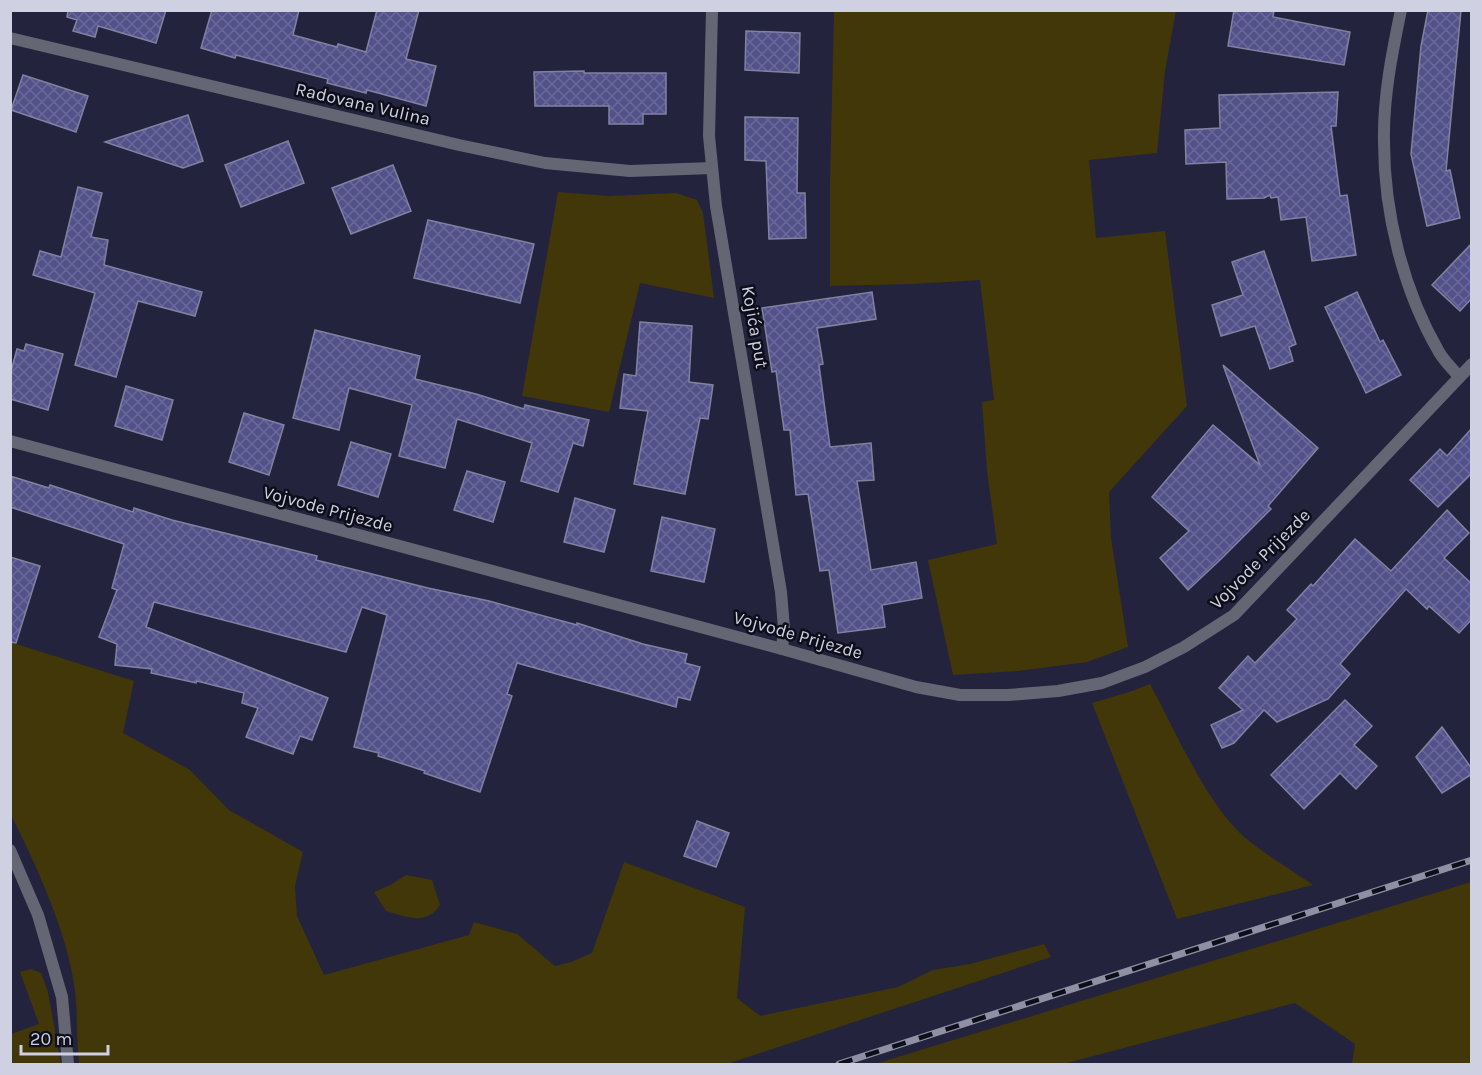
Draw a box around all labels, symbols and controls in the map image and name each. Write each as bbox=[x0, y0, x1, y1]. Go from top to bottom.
street label: Radovana Vulina bbox=[293, 78, 433, 130]
street label: Kojića put bbox=[737, 284, 773, 370]
street label: Vojvode Prijezde bbox=[261, 481, 395, 537]
street label: Vojvode Prijezde bbox=[1205, 504, 1315, 614]
street label: Vojvode Prijezde bbox=[731, 606, 865, 664]
scale bar bbox=[21, 1018, 108, 1056]
text: 20 m bbox=[30, 1028, 72, 1050]

